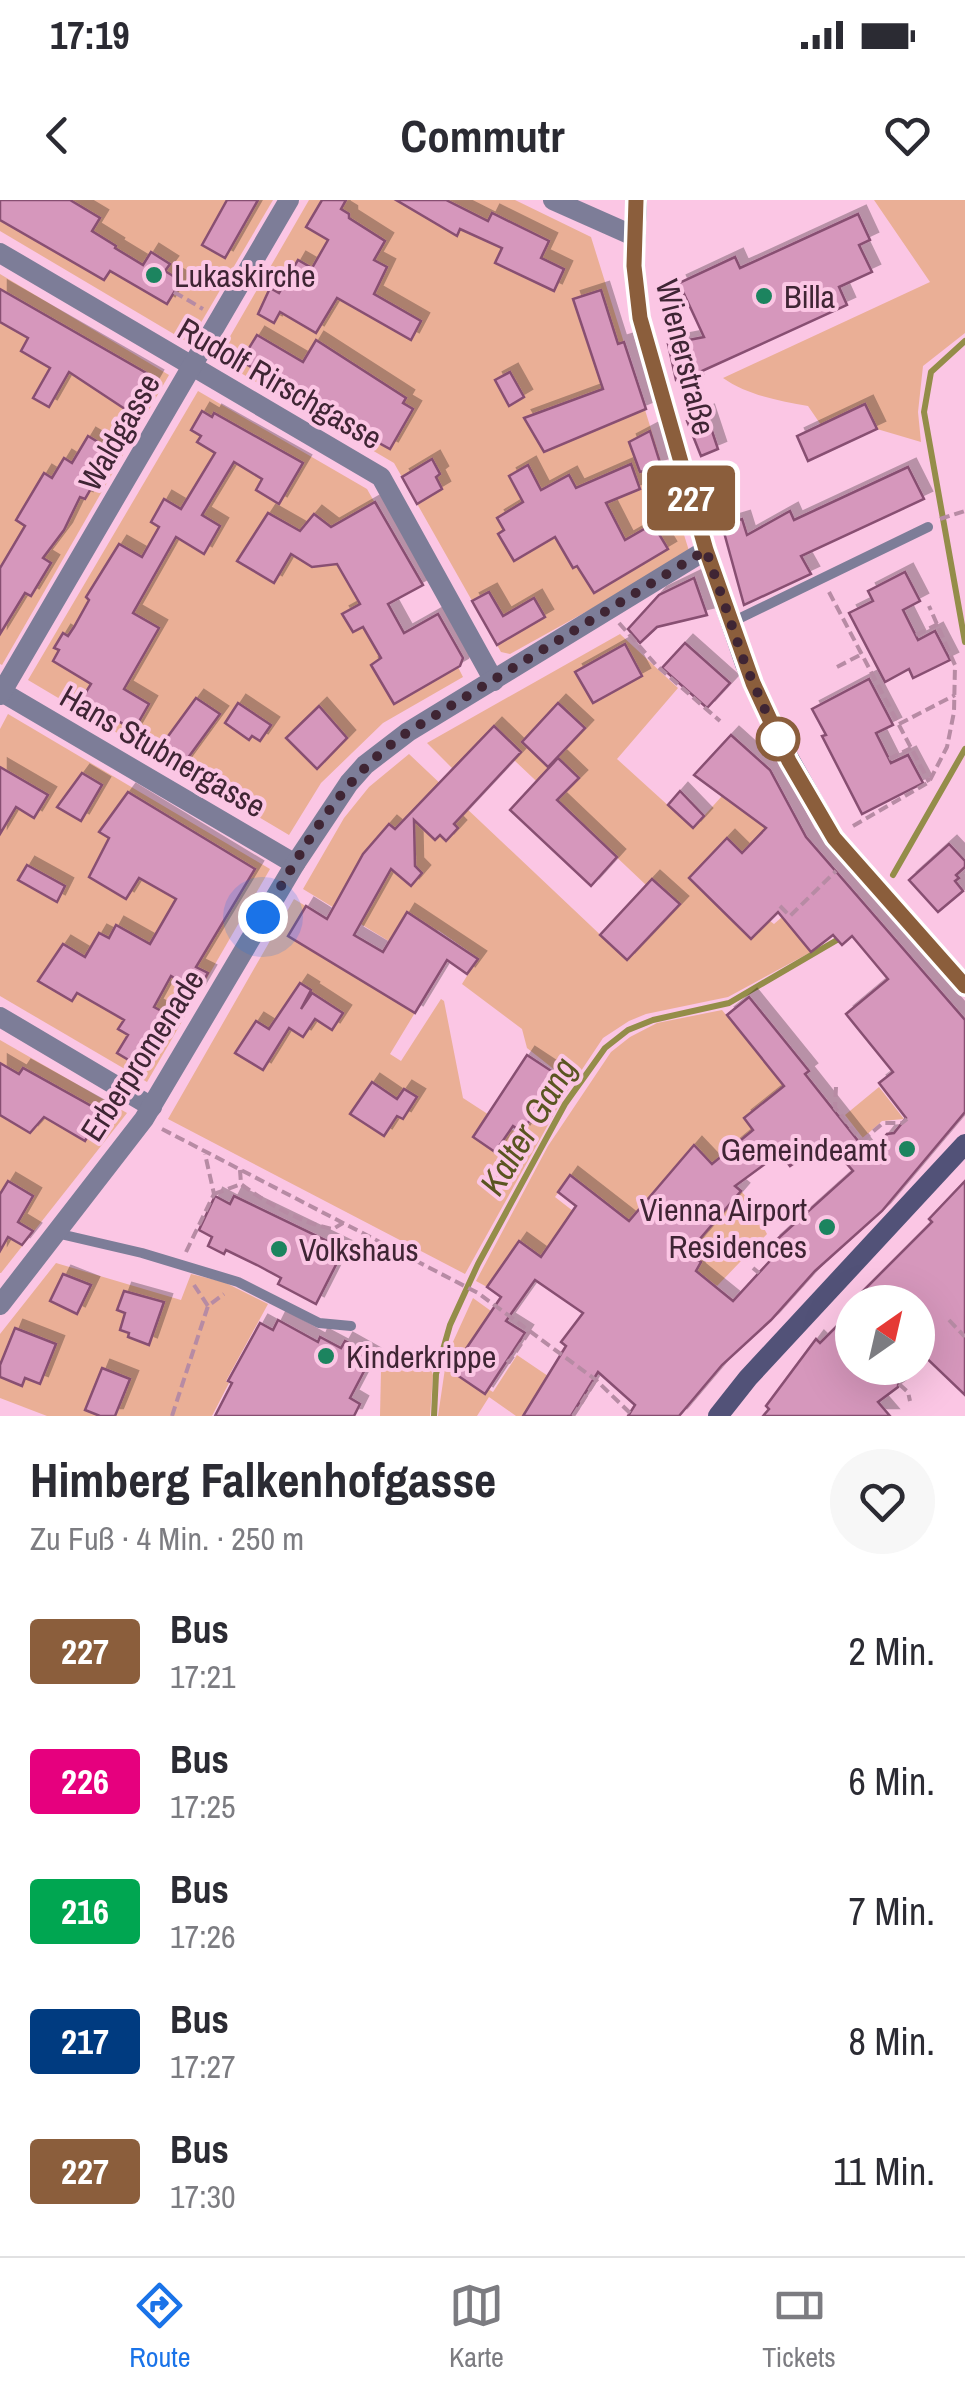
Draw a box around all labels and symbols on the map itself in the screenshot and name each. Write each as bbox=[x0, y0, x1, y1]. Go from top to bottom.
place label: Lukaskirche bbox=[174, 254, 315, 297]
marker: Lukaskirche bbox=[143, 264, 165, 286]
street label: Wienerstraße bbox=[646, 275, 726, 439]
place label: Billa bbox=[784, 275, 835, 318]
marker: Billa bbox=[753, 285, 775, 307]
street label: Rudolf Rirschgasse bbox=[170, 307, 390, 459]
street label: Waldgasse bbox=[68, 365, 170, 499]
line badge: 227 bbox=[634, 466, 748, 530]
street label: Hans Stubnergasse bbox=[52, 675, 274, 827]
unlabelled marker bbox=[757, 718, 799, 760]
your location bbox=[238, 892, 288, 942]
street label: Erberpromenade bbox=[70, 961, 214, 1149]
water label: Kalter Gang bbox=[468, 1048, 588, 1204]
place label: Gemeindeamt bbox=[721, 1128, 887, 1171]
marker: Gemeindeamt bbox=[896, 1138, 918, 1160]
place label: Vienna Airport Residences bbox=[640, 1188, 807, 1268]
marker: Vienna Airport Residences bbox=[816, 1216, 838, 1238]
place label: Volkshaus bbox=[299, 1228, 419, 1271]
marker: Volkshaus bbox=[268, 1238, 290, 1260]
north arrow bbox=[835, 1285, 935, 1385]
place label: Kinderkrippe bbox=[346, 1335, 496, 1378]
marker: Kinderkrippe bbox=[315, 1345, 337, 1367]

